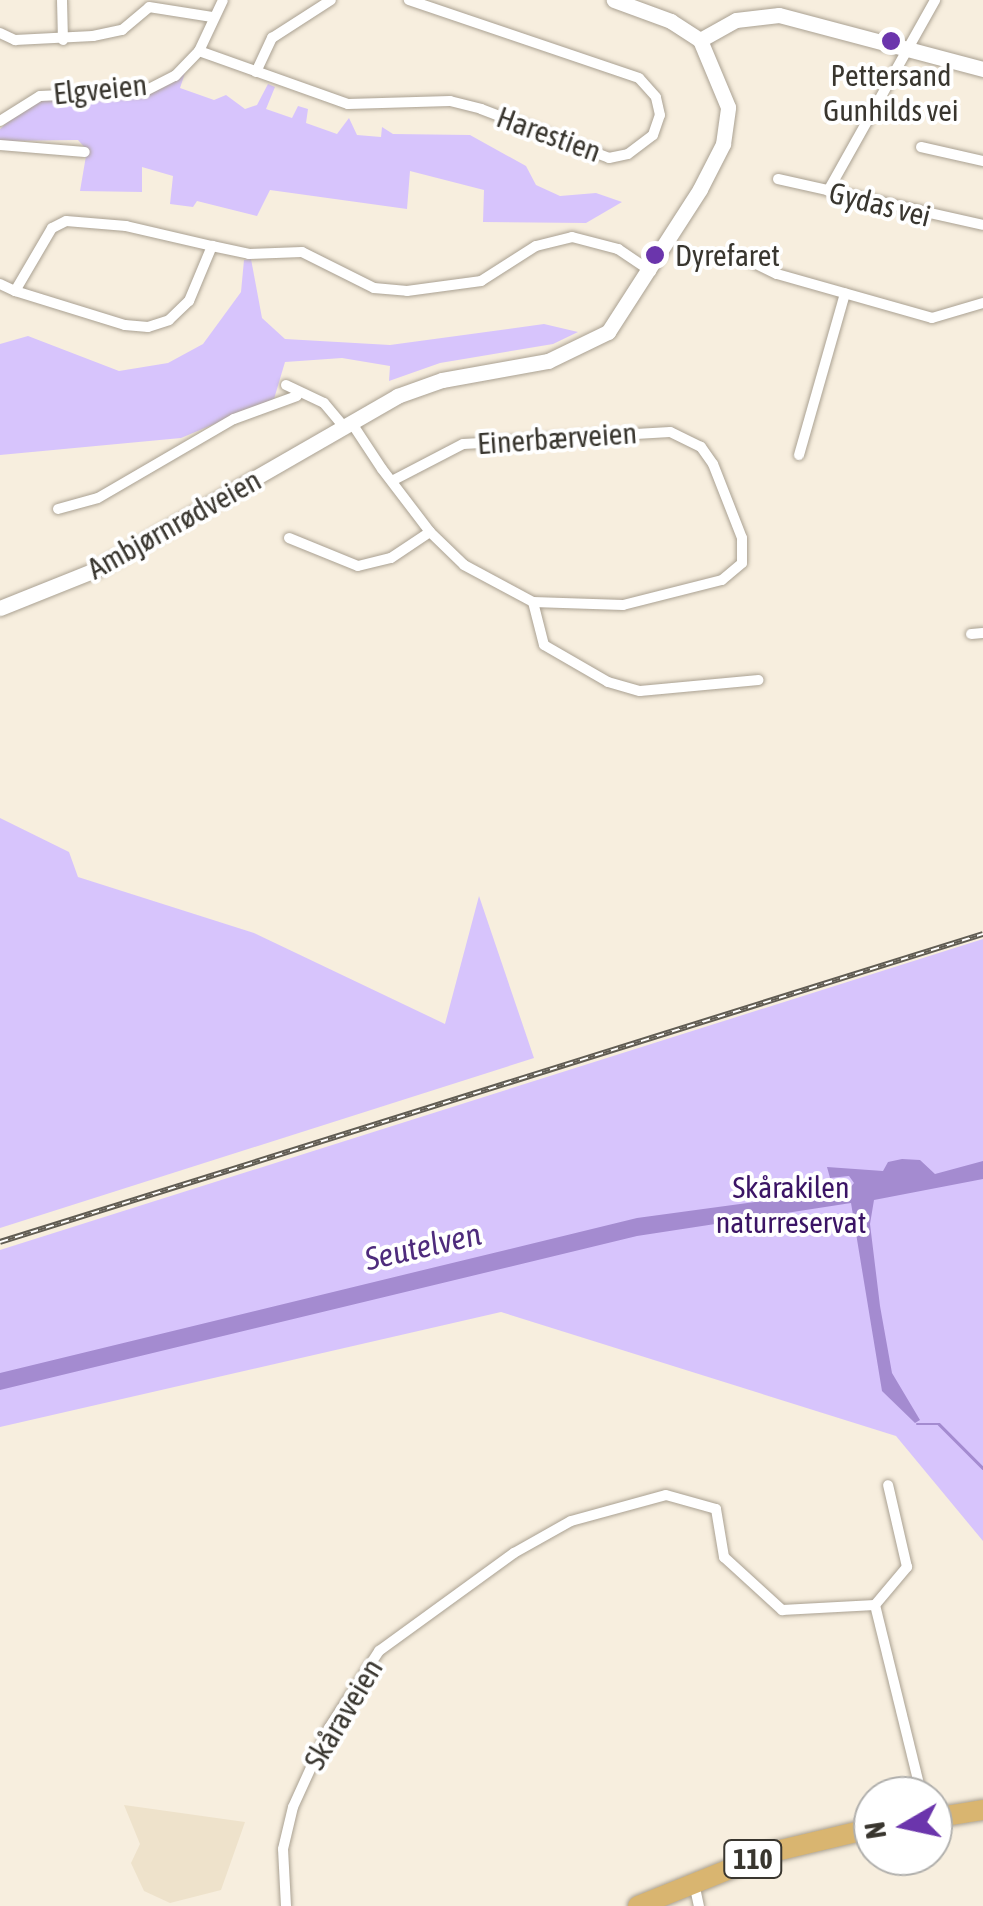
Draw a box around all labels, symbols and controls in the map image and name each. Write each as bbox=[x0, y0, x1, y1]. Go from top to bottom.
marker: Pettersand Gunhilds vei bbox=[880, 30, 902, 52]
place label: Pettersand Gunhilds vei bbox=[823, 57, 959, 128]
street label: Elgveien bbox=[51, 66, 149, 112]
street label: Harestien bbox=[492, 99, 606, 169]
street label: Gydas vei bbox=[825, 174, 935, 234]
place label: Dyrefaret bbox=[675, 237, 780, 273]
marker: Dyrefaret bbox=[644, 244, 666, 266]
street label: Einerbærveien bbox=[476, 414, 638, 462]
street label: Ambjørnrødveien bbox=[81, 462, 267, 586]
park label: Skårakilen naturreservat bbox=[716, 1169, 866, 1240]
water label: Seutelven bbox=[361, 1215, 485, 1279]
street label: Skåraveien bbox=[296, 1652, 390, 1776]
north arrow bbox=[853, 1776, 953, 1876]
text: N bbox=[858, 1820, 892, 1841]
road number: 110 bbox=[723, 1836, 783, 1882]

